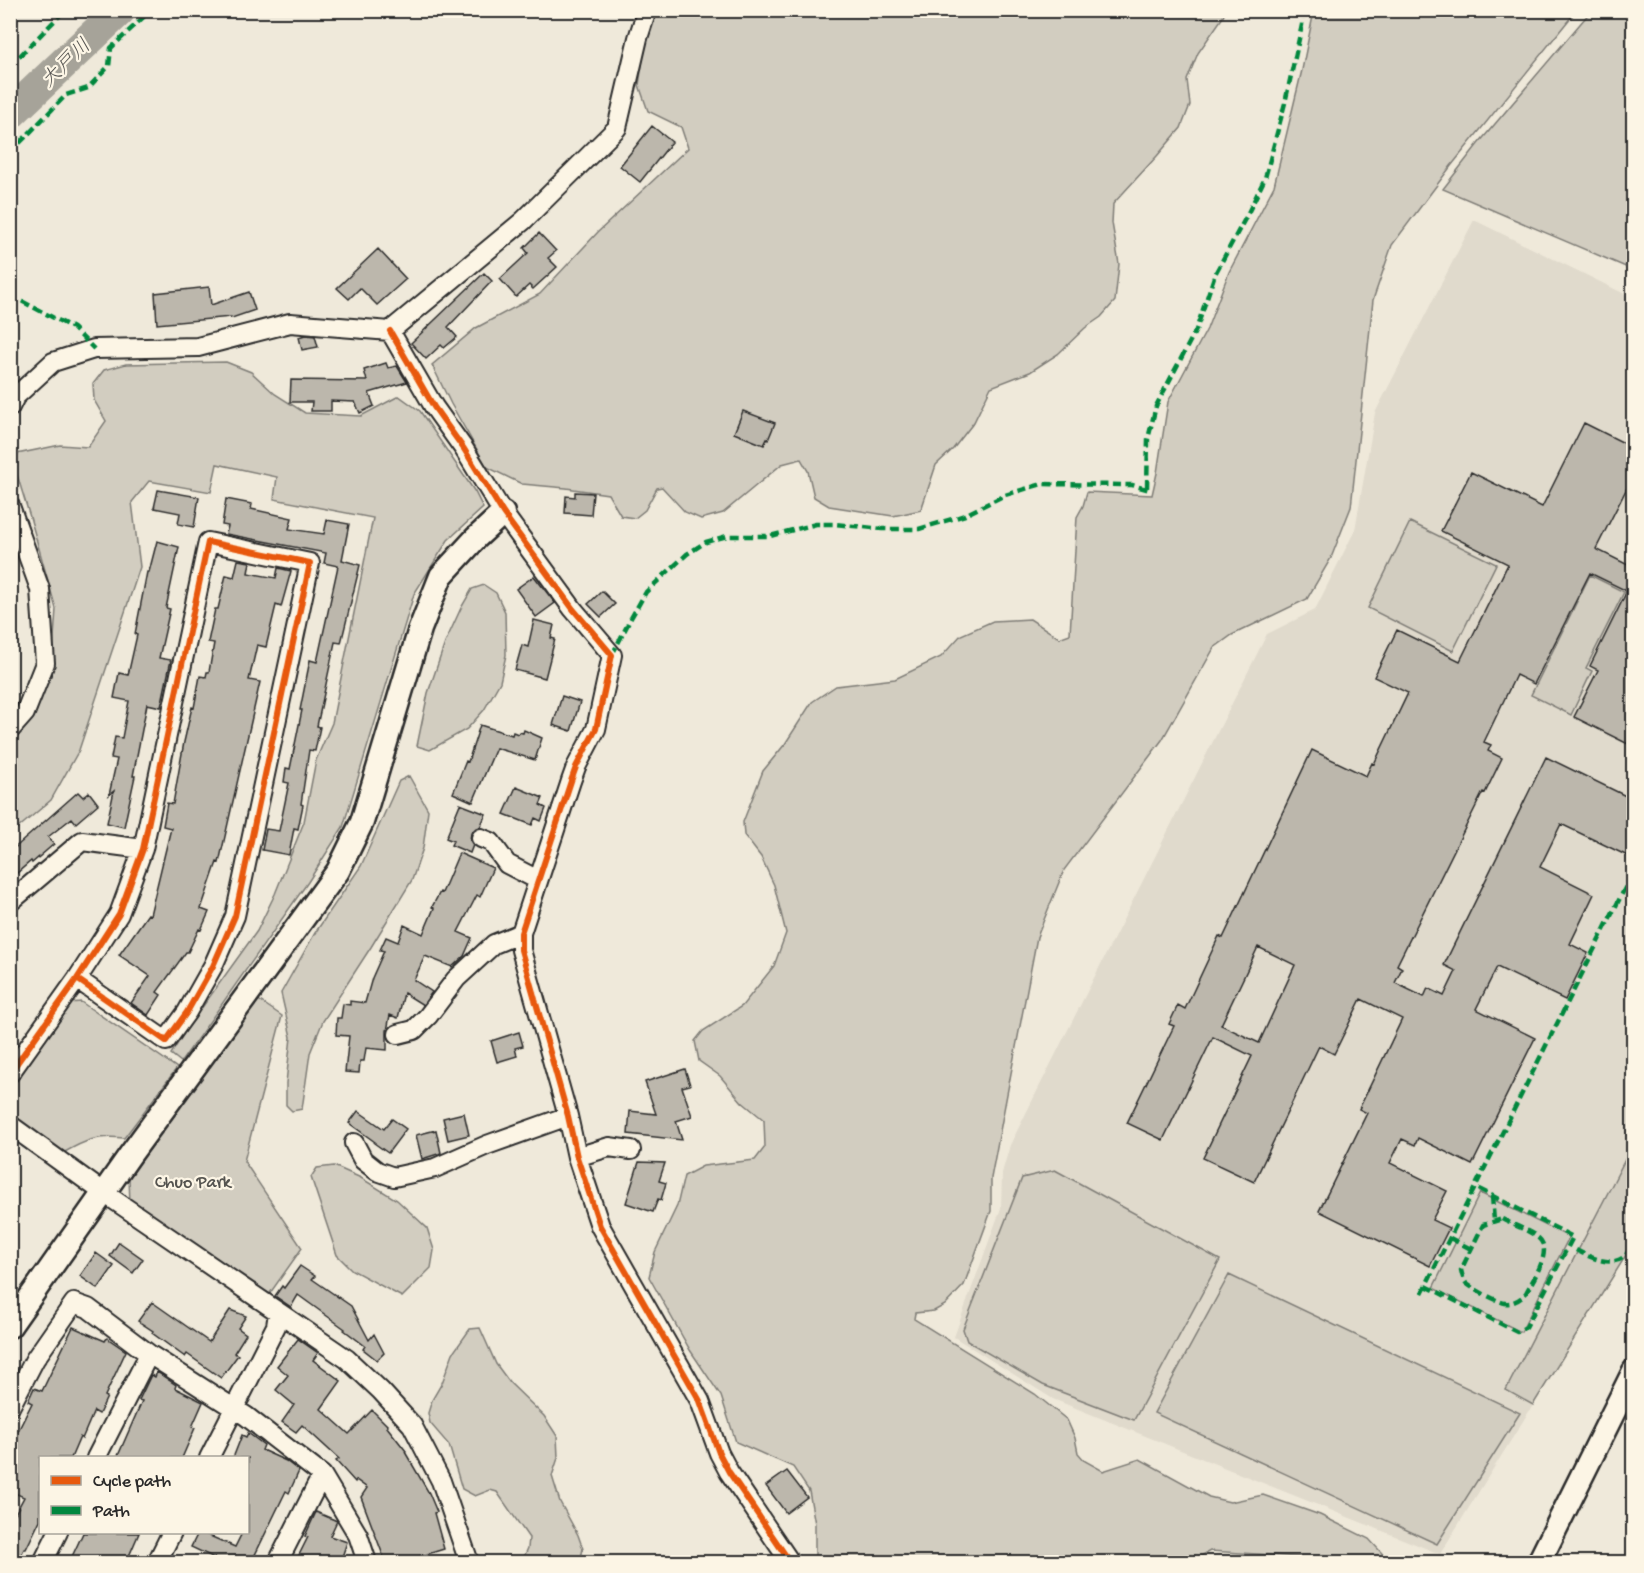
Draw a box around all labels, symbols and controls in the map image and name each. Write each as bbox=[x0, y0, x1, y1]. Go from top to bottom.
water label: 大戸川 bbox=[37, 35, 97, 94]
park label: Chuo Park bbox=[155, 1173, 233, 1194]
legend bbox=[39, 1456, 249, 1534]
text: Cycle path bbox=[93, 1472, 171, 1493]
text: Path bbox=[92, 1502, 130, 1523]

